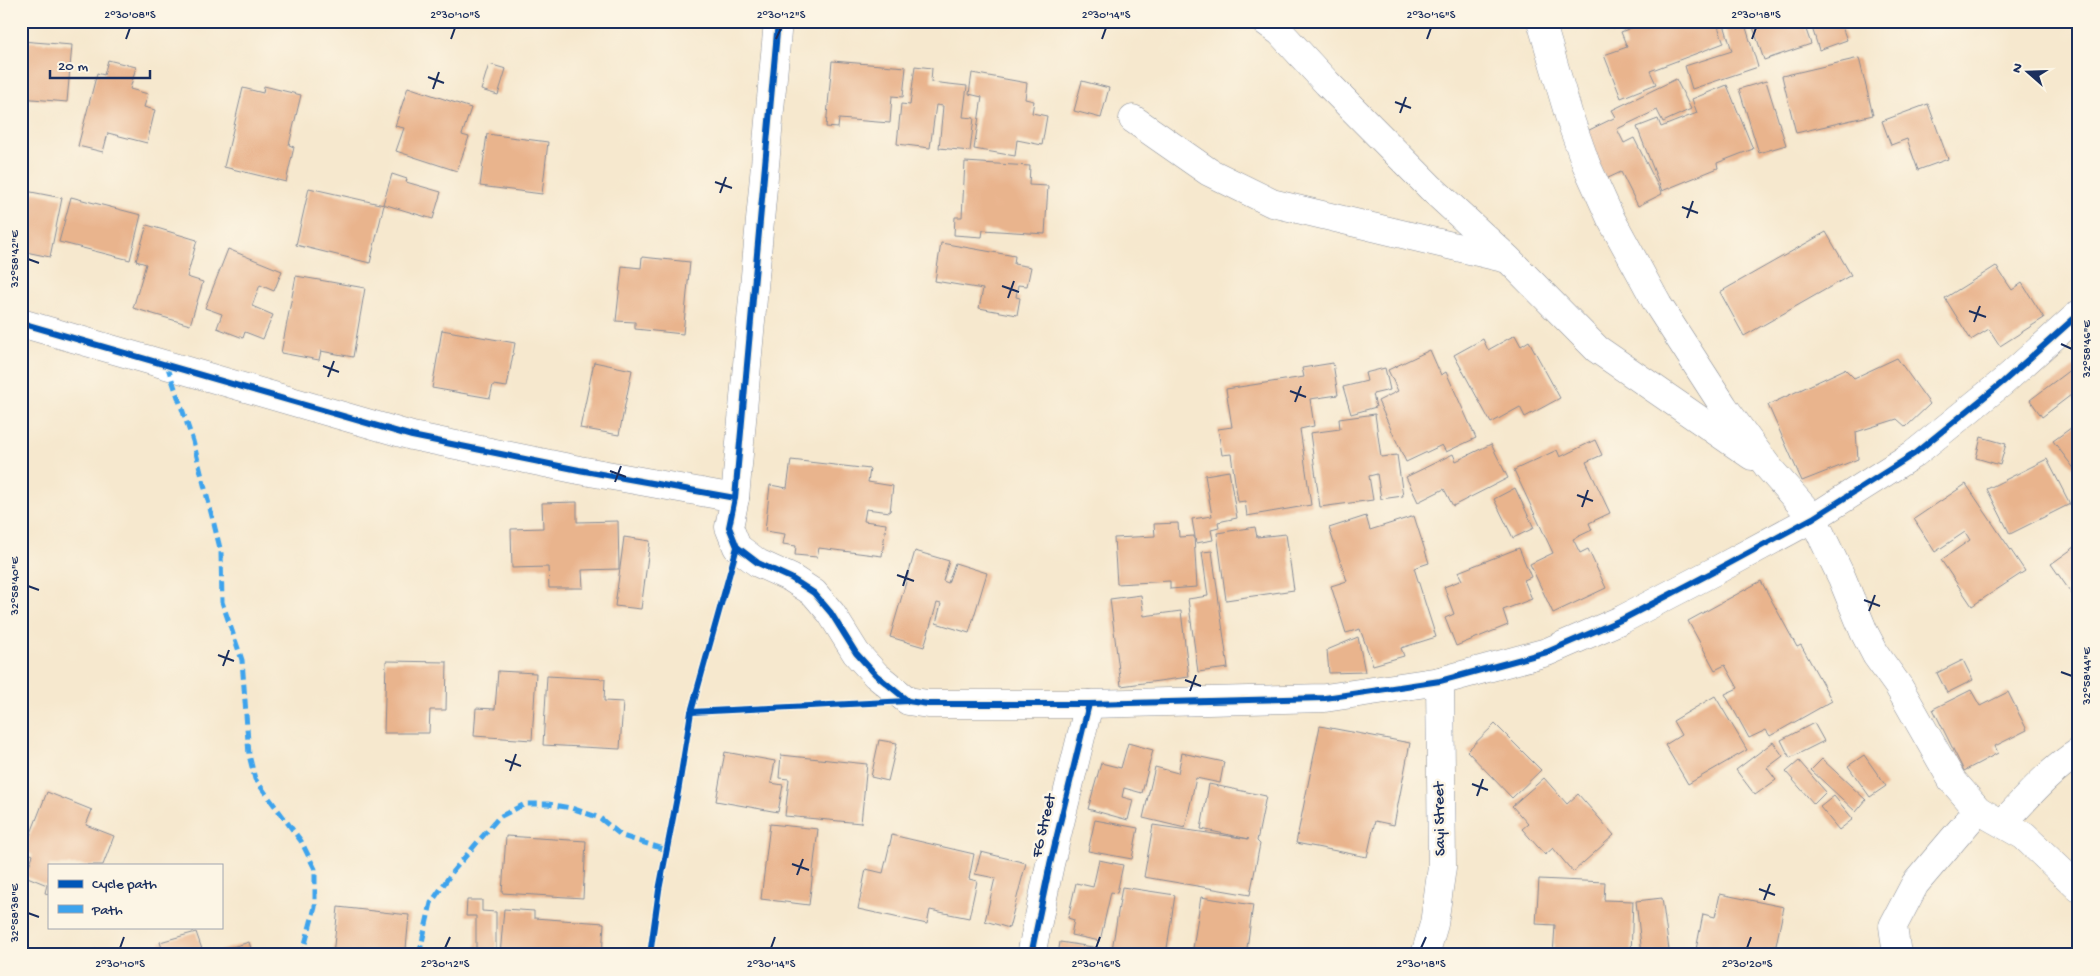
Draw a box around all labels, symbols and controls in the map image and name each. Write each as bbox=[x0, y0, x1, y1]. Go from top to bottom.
text: 2°30'08"S bbox=[104, 9, 156, 23]
text: 2°30'10"S bbox=[430, 9, 480, 23]
text: 2°30'12"S bbox=[757, 9, 806, 23]
text: 2°30'14"S bbox=[1082, 9, 1131, 23]
text: 2°30'16"S bbox=[1407, 9, 1456, 23]
text: 2°30'18"S bbox=[1731, 9, 1781, 23]
scale bar bbox=[50, 48, 150, 80]
north arrow bbox=[2002, 48, 2052, 98]
text: 20 m bbox=[58, 58, 88, 76]
text: N bbox=[2009, 61, 2028, 76]
text: 32°58'42"E bbox=[9, 230, 23, 289]
text: 32°58'46"E bbox=[2081, 320, 2095, 379]
text: 32°58'40"E bbox=[9, 556, 23, 616]
text: 32°58'44"E bbox=[2081, 647, 2095, 706]
street label: Sayi Street bbox=[1431, 780, 1451, 856]
street label: FG Street bbox=[1028, 791, 1062, 861]
legend bbox=[48, 864, 222, 928]
text: Cycle path bbox=[92, 876, 157, 894]
text: 32°58'38"E bbox=[9, 883, 23, 943]
text: Path bbox=[91, 902, 123, 920]
text: 2°30'10"S bbox=[95, 958, 145, 972]
text: 2°30'12"S bbox=[421, 958, 470, 972]
text: 2°30'14"S bbox=[747, 958, 796, 972]
text: 2°30'16"S bbox=[1072, 958, 1121, 972]
text: 2°30'18"S bbox=[1396, 958, 1446, 972]
text: 2°30'20"S bbox=[1722, 958, 1773, 972]

